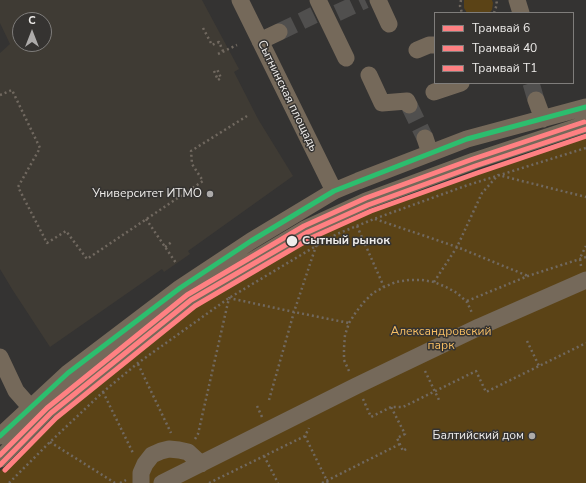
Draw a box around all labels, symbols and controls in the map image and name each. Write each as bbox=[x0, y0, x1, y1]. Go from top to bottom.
north arrow bbox=[12, 12, 52, 52]
legend bbox=[434, 12, 574, 84]
text: С bbox=[28, 13, 36, 28]
text: Трамвай 6 bbox=[472, 20, 530, 36]
street label: Сытнинская площадь bbox=[254, 38, 320, 154]
text: Трамвай 40 bbox=[472, 40, 537, 56]
text: Трамвай Т1 bbox=[472, 60, 537, 76]
place label: Университет ИТМО bbox=[92, 187, 202, 201]
marker: Университет ИТМО bbox=[205, 189, 215, 199]
marker: Сытный рынок bbox=[285, 234, 299, 248]
place label: Сытный рынок bbox=[302, 234, 390, 248]
park label: Александровский парк bbox=[390, 325, 492, 353]
place label: Балтийский дом bbox=[432, 429, 524, 443]
marker: Балтийский дом bbox=[527, 431, 537, 441]

